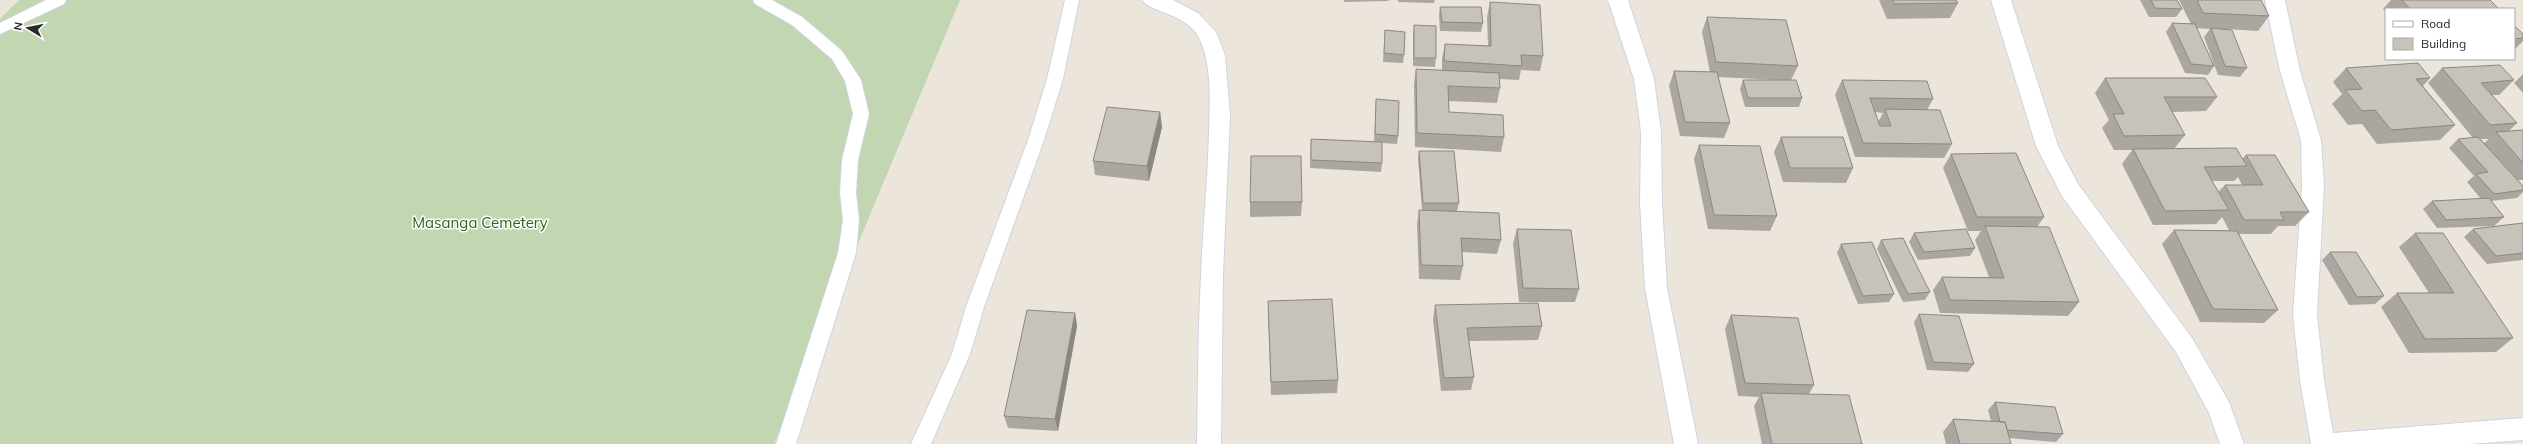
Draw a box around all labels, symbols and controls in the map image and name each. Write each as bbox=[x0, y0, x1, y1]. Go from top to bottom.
north arrow bbox=[8, 8, 48, 48]
legend bbox=[2385, 8, 2515, 60]
text: Road bbox=[2421, 16, 2450, 31]
text: N bbox=[11, 21, 26, 32]
text: Building bbox=[2421, 36, 2466, 51]
park label: Masanga Cemetery bbox=[412, 213, 548, 232]

